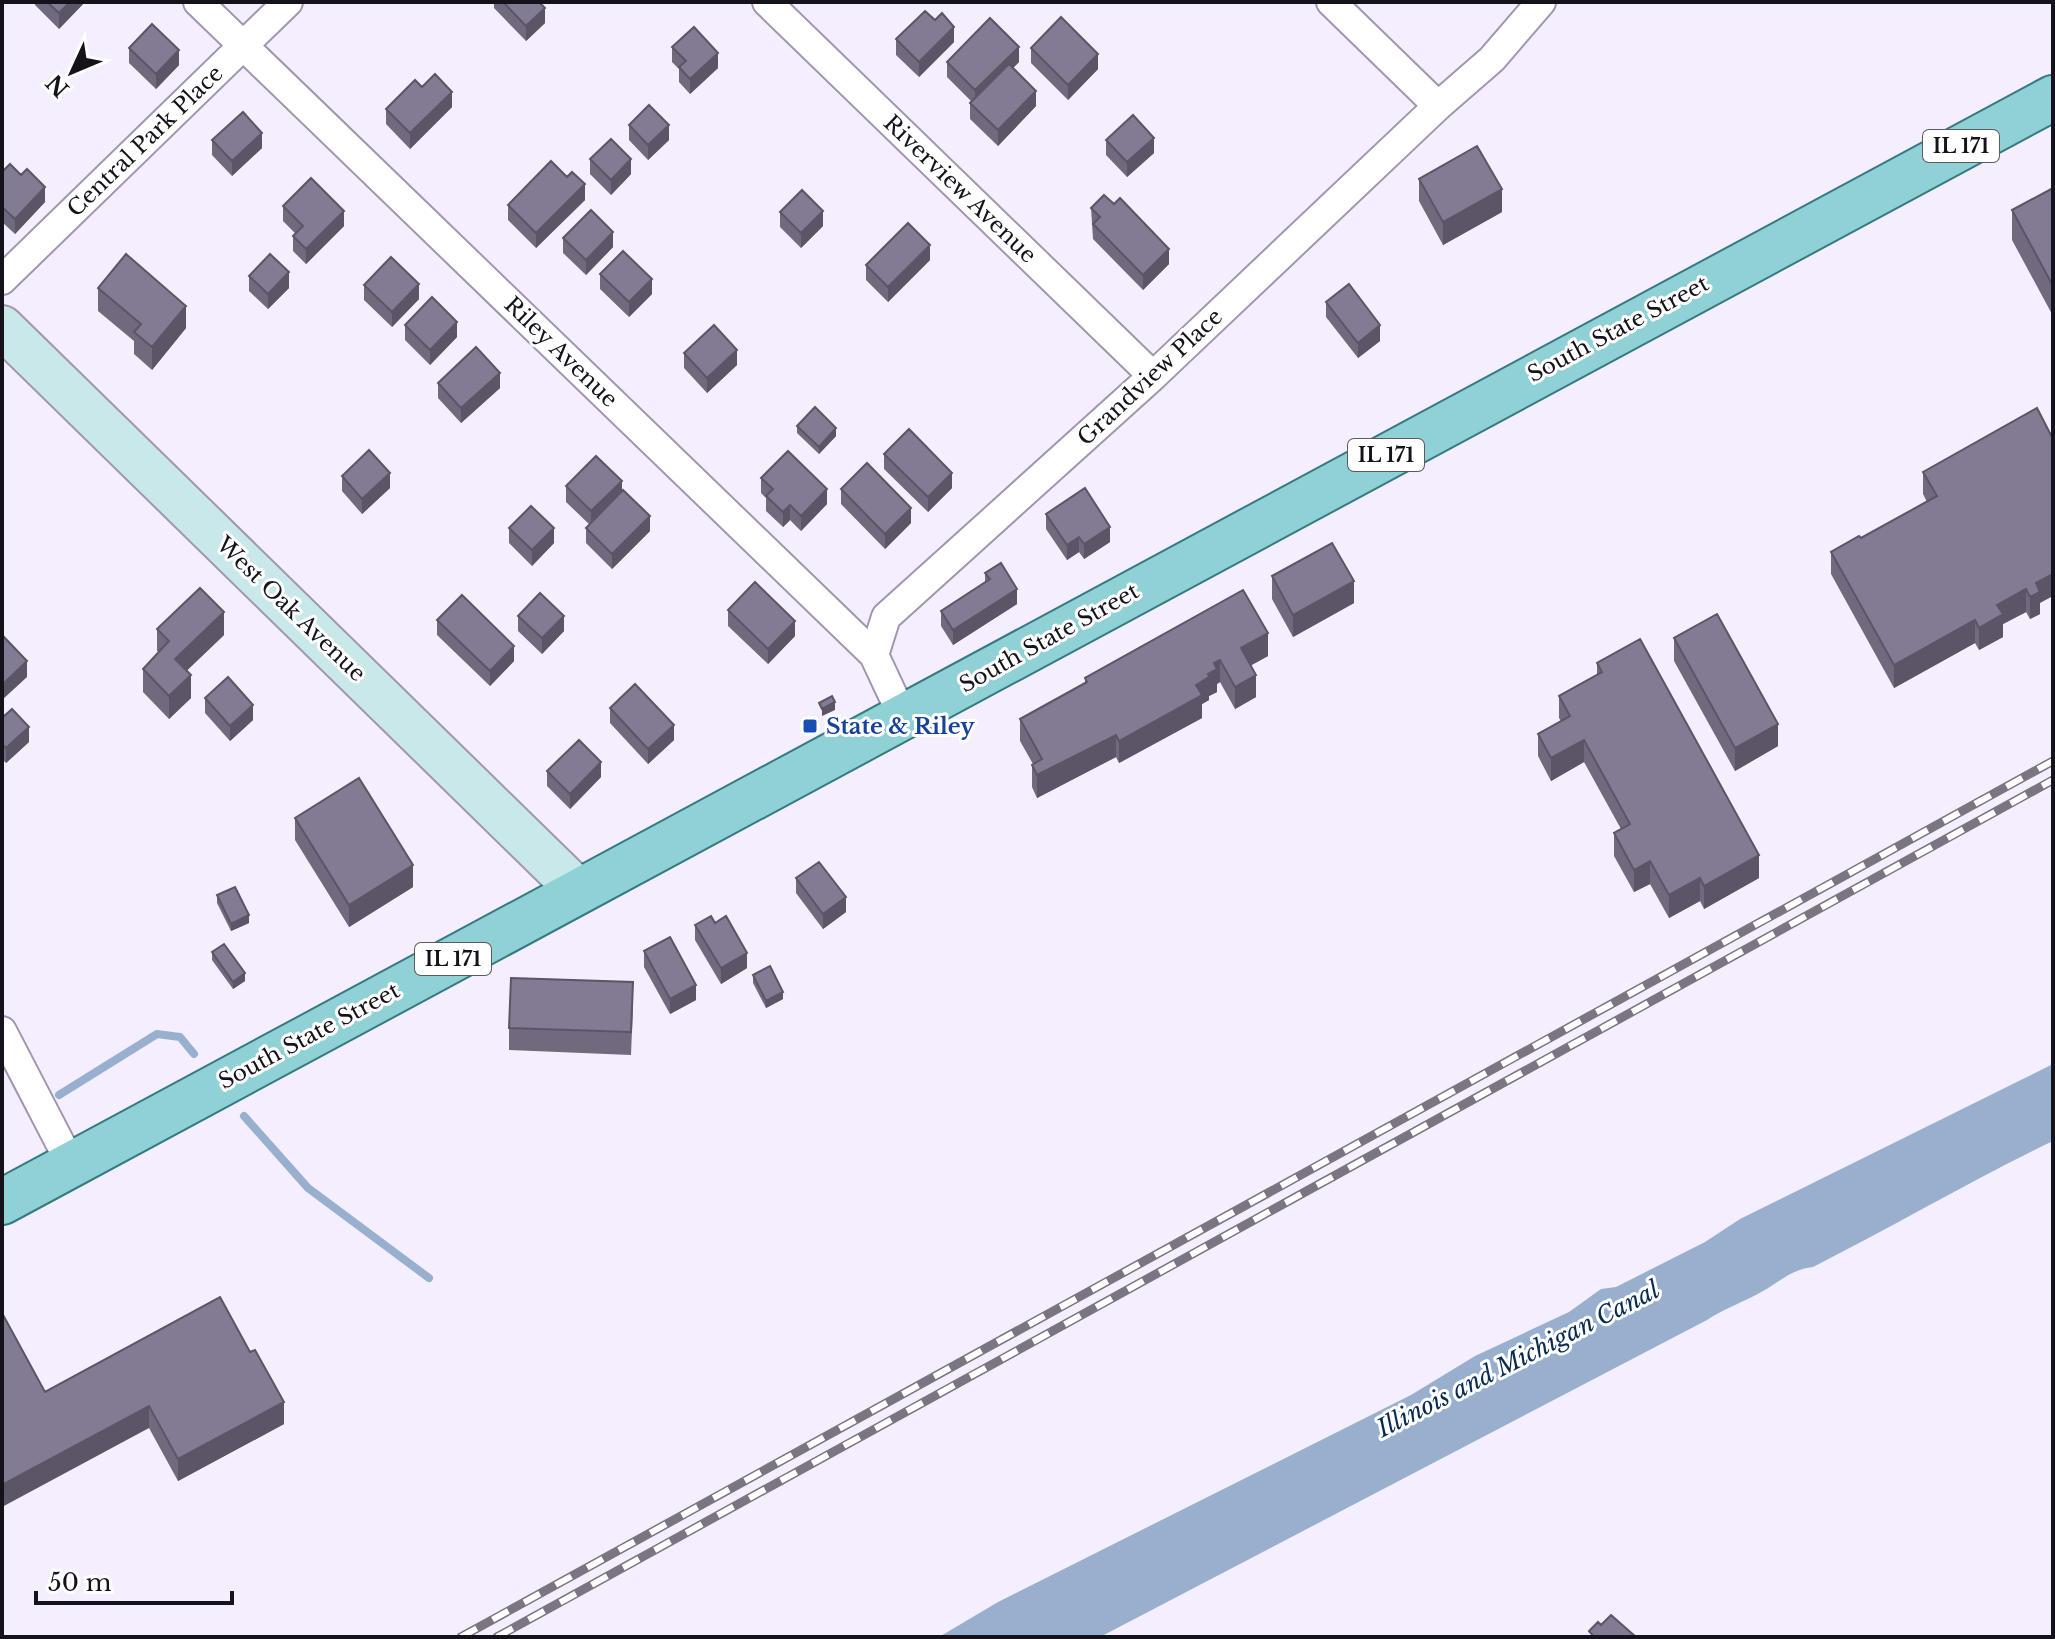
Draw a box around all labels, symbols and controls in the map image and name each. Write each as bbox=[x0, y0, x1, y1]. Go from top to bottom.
north arrow bbox=[32, 32, 112, 112]
street label: Central Park Place bbox=[62, 60, 228, 222]
text: N bbox=[41, 69, 75, 102]
street label: Riverview Avenue bbox=[878, 109, 1042, 269]
road number: IL 171 bbox=[1923, 130, 1999, 162]
street label: South State Street bbox=[1523, 270, 1714, 388]
street label: Riley Avenue bbox=[499, 291, 623, 413]
street label: Grandview Place bbox=[1072, 303, 1228, 451]
road number: IL 171 bbox=[1348, 439, 1424, 471]
street label: West Oak Avenue bbox=[210, 530, 371, 687]
street label: South State Street bbox=[955, 577, 1144, 699]
place label: State & Riley bbox=[826, 713, 975, 740]
marker: State & Riley bbox=[801, 717, 819, 735]
road number: IL 171 bbox=[415, 943, 491, 975]
street label: South State Street bbox=[214, 977, 405, 1095]
water label: Illinois and Michigan Canal bbox=[1371, 1275, 1665, 1443]
scale bar bbox=[36, 1555, 232, 1605]
text: 50 m bbox=[48, 1568, 112, 1597]

